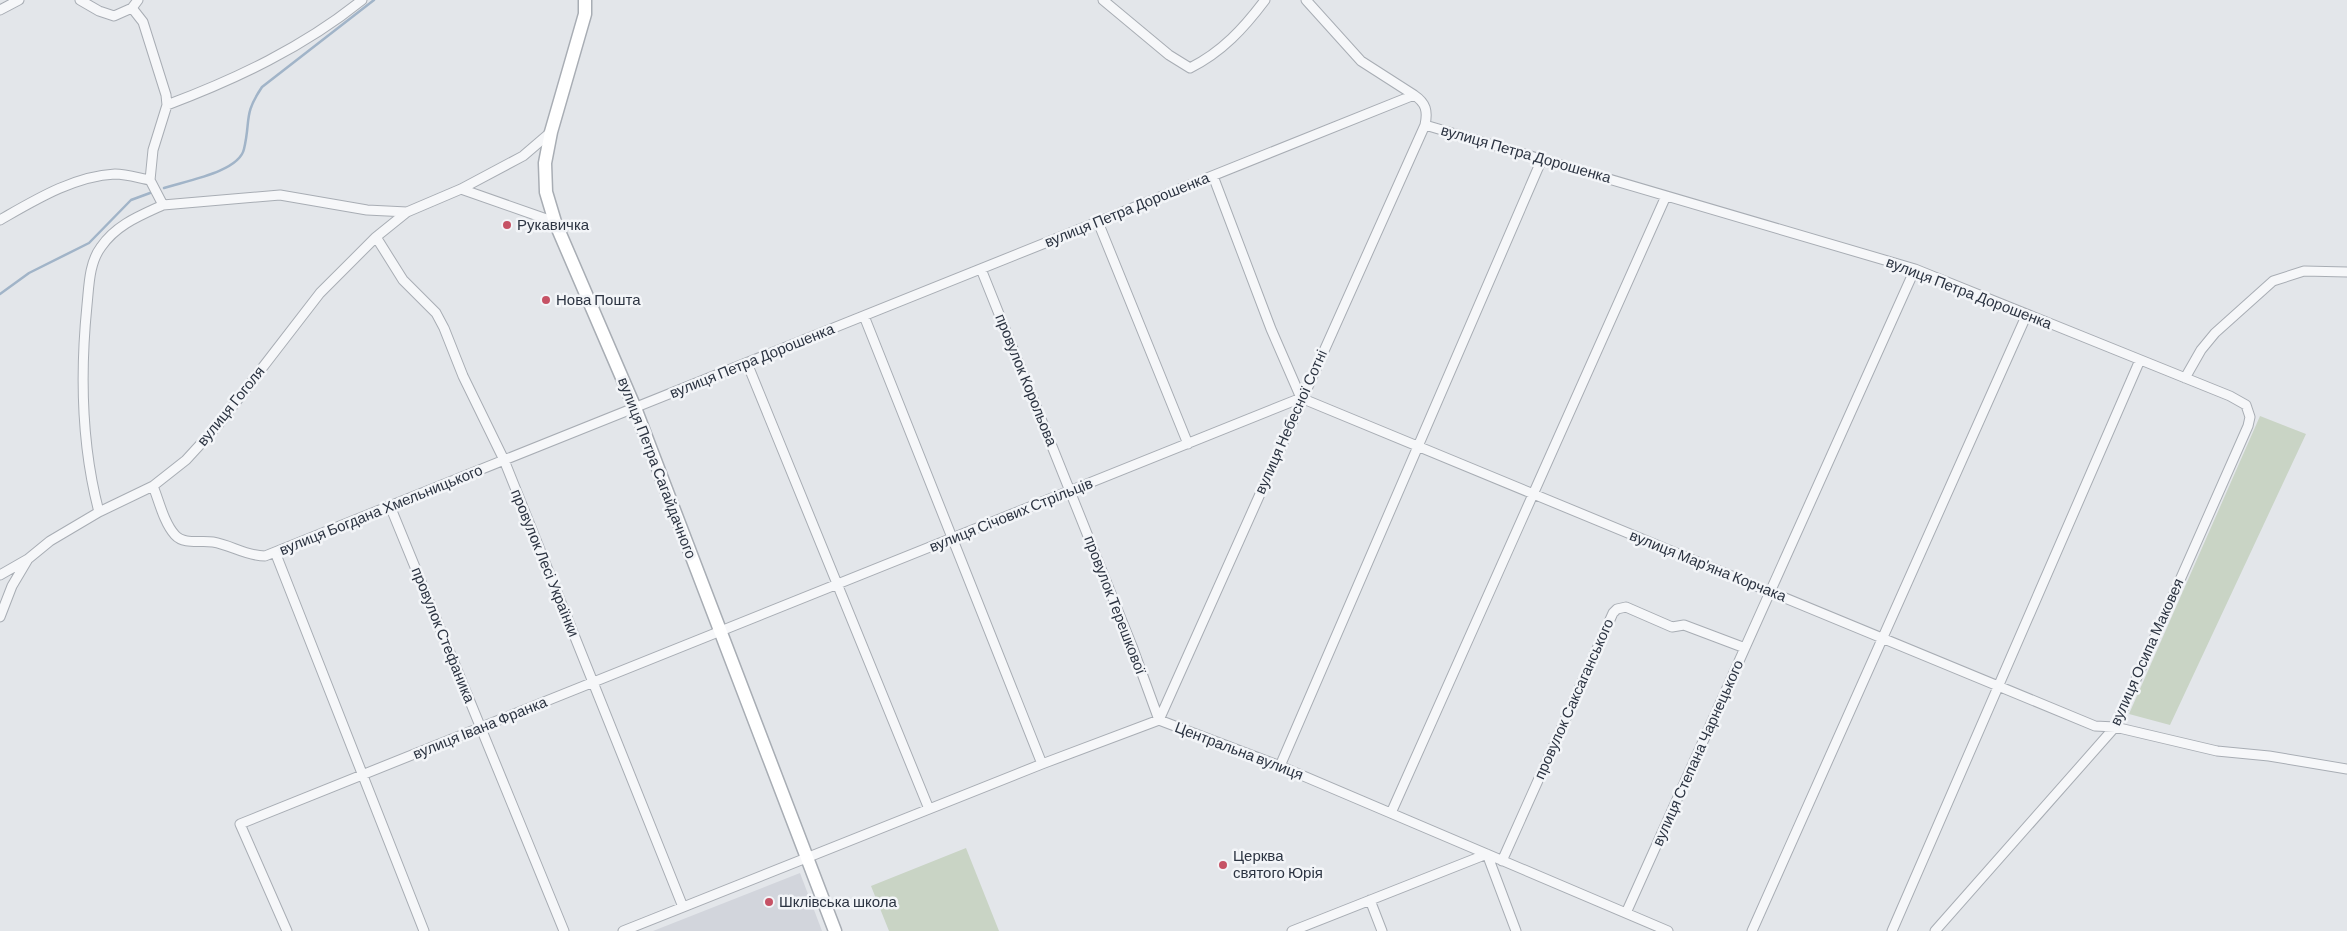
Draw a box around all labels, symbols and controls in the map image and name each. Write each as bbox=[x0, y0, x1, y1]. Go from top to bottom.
street label: вулиця Петра Дорошенка bbox=[1439, 120, 1614, 186]
street label: вулиця Петра Дорошенка bbox=[1042, 168, 1212, 250]
place label: Рукавичка bbox=[517, 215, 590, 233]
marker: Рукавичка bbox=[501, 219, 513, 231]
street label: вулиця Петра Дорошенка bbox=[1884, 252, 2055, 332]
place label: Нова Пошта bbox=[556, 290, 641, 308]
marker: Нова Пошта bbox=[540, 294, 552, 306]
street label: провулок Корольова bbox=[992, 311, 1062, 449]
street label: вулиця Петра Дорошенка bbox=[667, 319, 837, 401]
street label: вулиця Небесної Сотні bbox=[1250, 347, 1330, 497]
street label: вулиця Гоголя bbox=[193, 362, 268, 449]
street label: вулиця Петра Сагайдачного bbox=[615, 374, 701, 561]
street label: вулиця Богдана Хмельницького bbox=[276, 460, 485, 558]
street label: вулиця Січових Стрільців bbox=[926, 473, 1095, 555]
street label: провулок Лесі Українки bbox=[508, 486, 584, 639]
street label: вулиця Мар'яна Корчака bbox=[1627, 525, 1790, 605]
street label: провулок Терешкової bbox=[1081, 533, 1151, 677]
street label: провулок Стефаника bbox=[408, 564, 480, 706]
street label: вулиця Осипа Маковея bbox=[2106, 575, 2187, 728]
street label: провулок Саксаганського bbox=[1529, 615, 1617, 782]
street label: вулиця Степана Чарнецького bbox=[1648, 657, 1746, 848]
street label: вулиця Івана Франка bbox=[410, 692, 550, 762]
street label: Центральна вулиця bbox=[1173, 717, 1306, 783]
place label: Церква святого Юрія bbox=[1233, 846, 1323, 881]
marker: Церква святого Юрія bbox=[1217, 859, 1229, 871]
place label: Шклівська школа bbox=[779, 892, 897, 910]
marker: Шклівська школа bbox=[763, 896, 775, 908]

